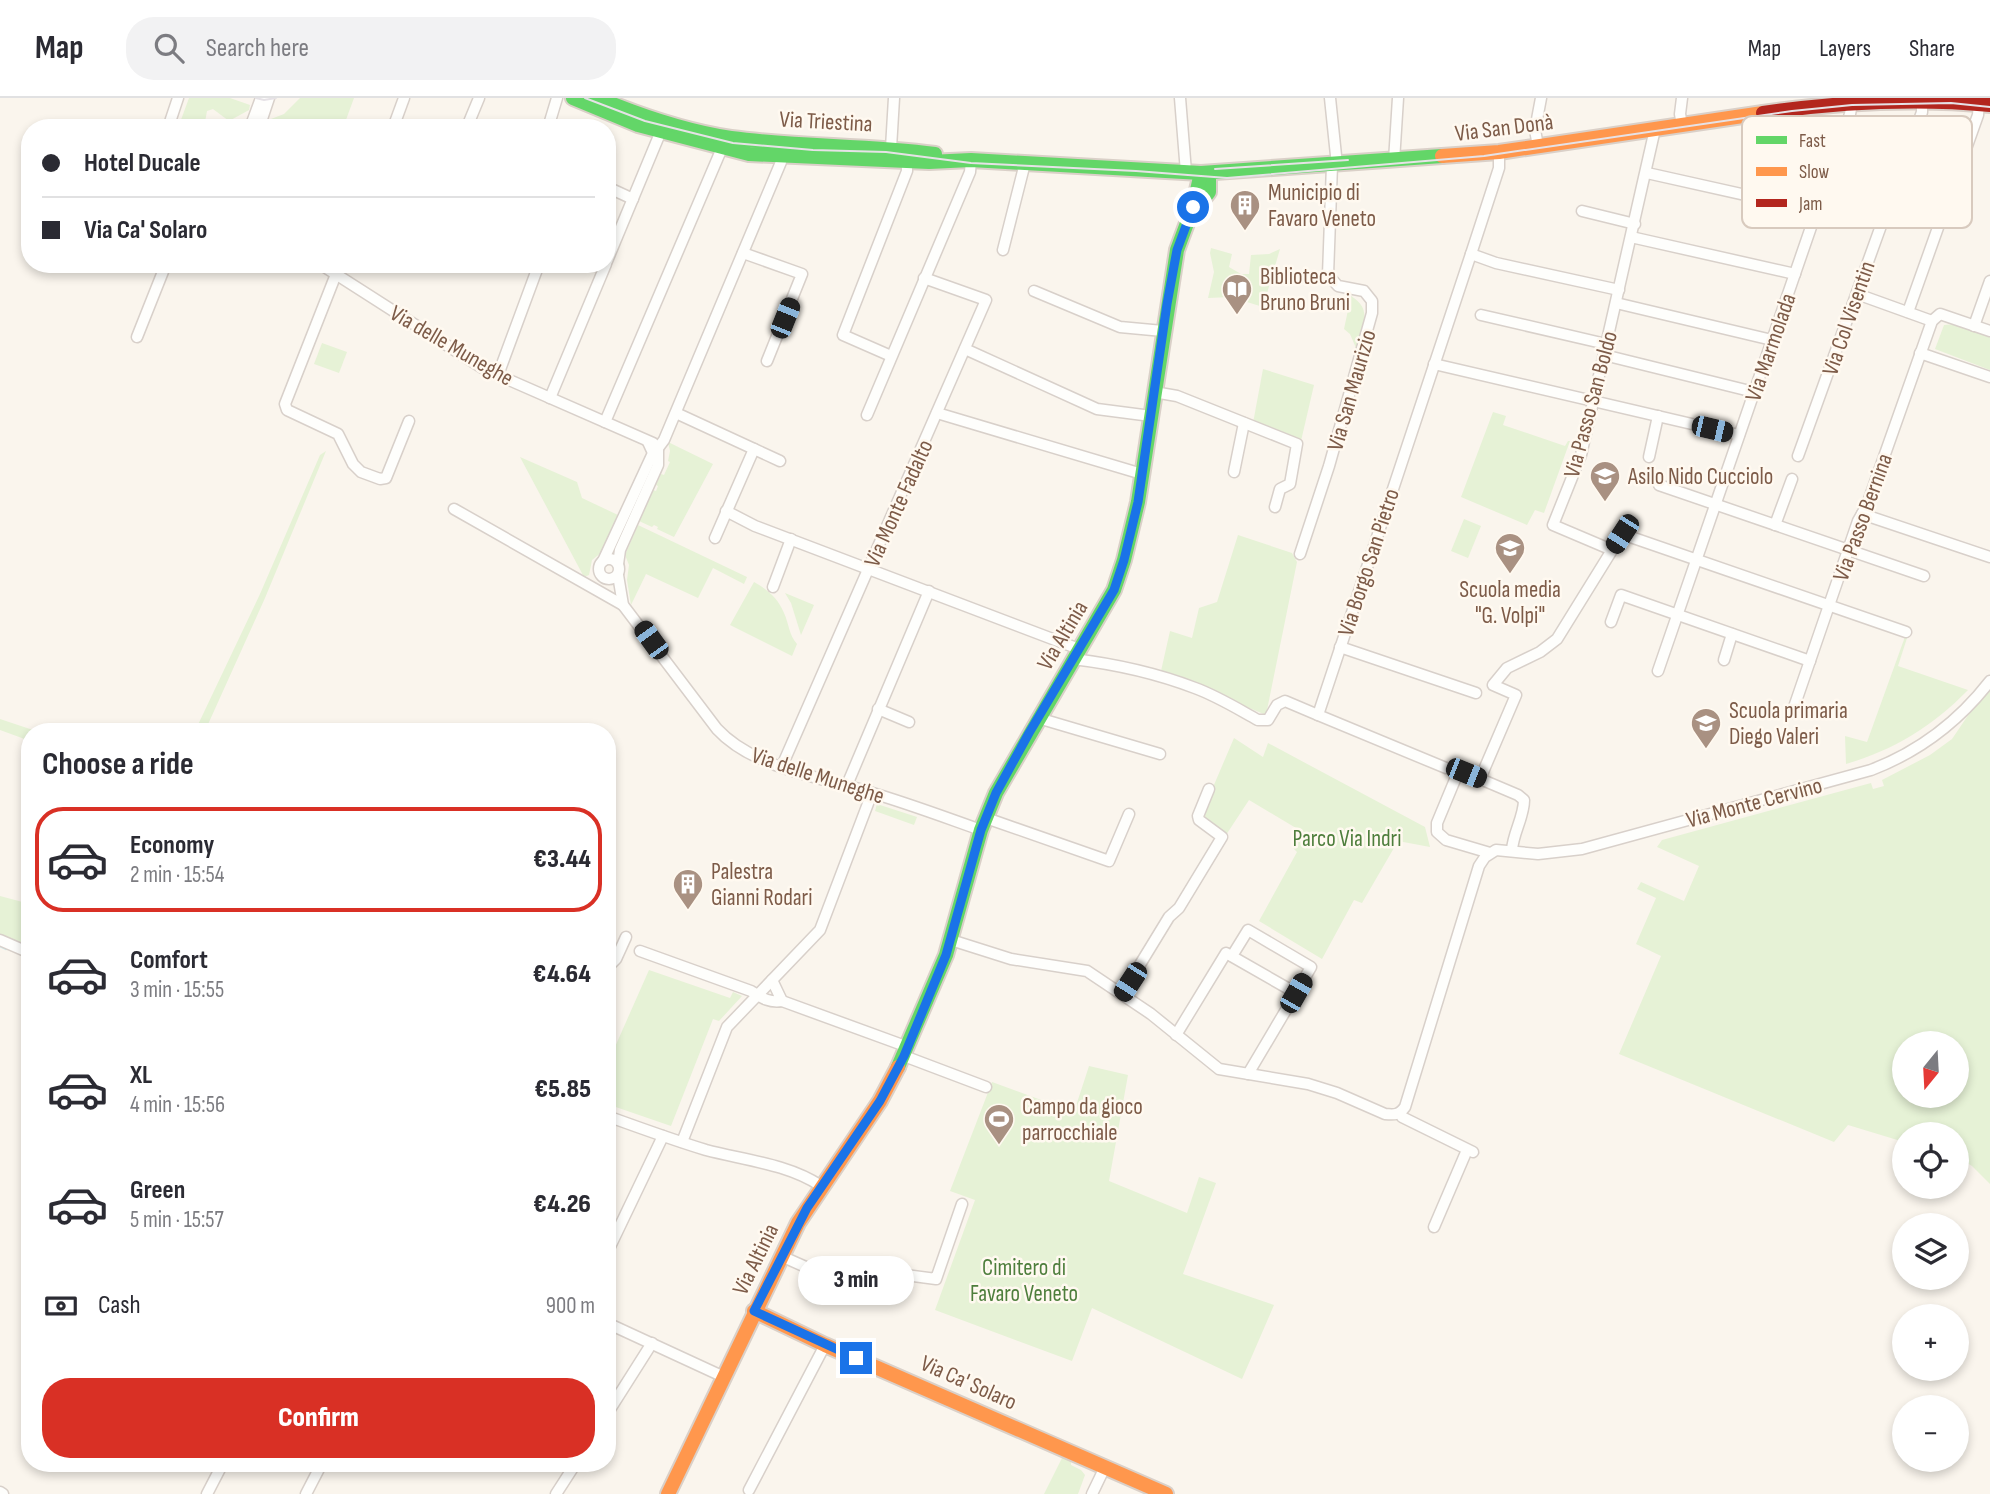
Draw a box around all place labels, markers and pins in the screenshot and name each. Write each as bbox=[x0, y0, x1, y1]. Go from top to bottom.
place label: Municipio di Favaro Veneto bbox=[1268, 179, 1376, 233]
building icon: Municipio di Favaro Veneto bbox=[1228, 188, 1262, 232]
place label: Biblioteca Bruno Bruni bbox=[1260, 263, 1350, 317]
library icon: Biblioteca Bruno Bruni bbox=[1220, 272, 1254, 316]
school or university icon: Asilo Nido Cucciolo bbox=[1588, 459, 1622, 503]
place label: Asilo Nido Cucciolo bbox=[1627, 463, 1773, 491]
school or university icon: Scuola media "G. Volpi" bbox=[1493, 531, 1527, 575]
place label: Scuola media "G. Volpi" bbox=[1459, 576, 1561, 630]
place label: Scuola primaria Diego Valeri bbox=[1729, 697, 1848, 751]
school or university icon: Scuola primaria Diego Valeri bbox=[1689, 706, 1723, 750]
place label: Palestra Gianni Rodari bbox=[711, 858, 813, 912]
building icon: Palestra Gianni Rodari bbox=[671, 867, 705, 911]
place label: Campo da gioco parrocchiale bbox=[1022, 1093, 1143, 1147]
sports icon: Campo da gioco parrocchiale bbox=[982, 1102, 1016, 1146]

